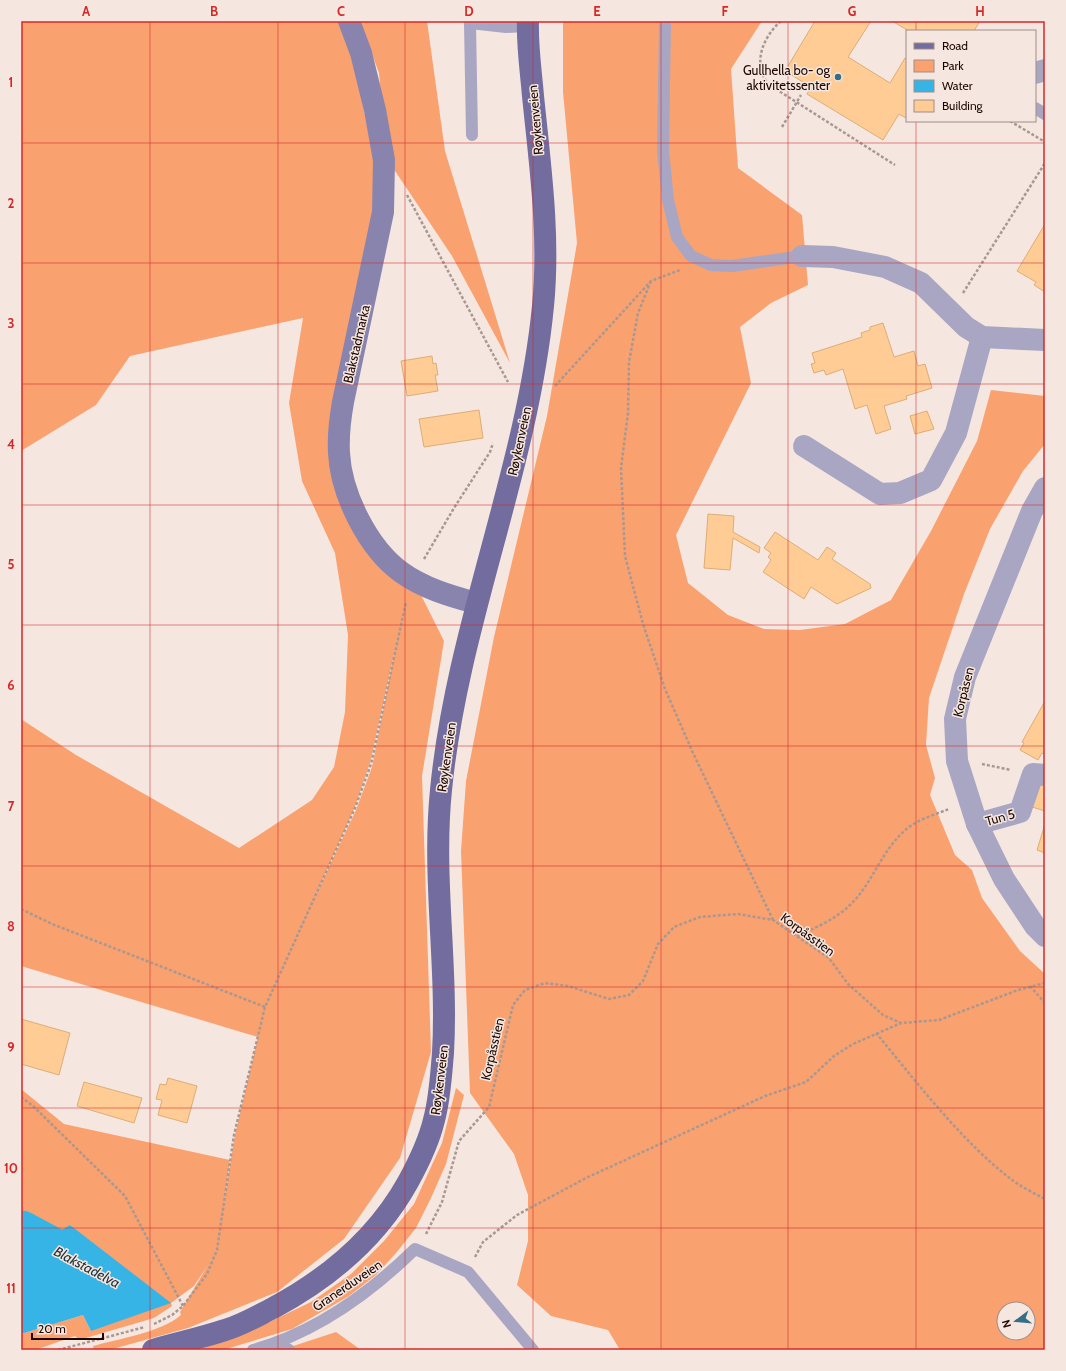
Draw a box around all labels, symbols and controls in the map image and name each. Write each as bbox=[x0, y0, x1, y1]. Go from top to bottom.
text: A bbox=[82, 3, 91, 19]
text: B bbox=[210, 3, 218, 19]
text: C bbox=[337, 3, 345, 19]
text: D bbox=[464, 3, 474, 19]
text: E bbox=[593, 3, 601, 19]
text: F bbox=[722, 3, 729, 19]
text: G bbox=[848, 3, 857, 19]
text: H bbox=[975, 3, 985, 19]
legend bbox=[906, 30, 1036, 122]
text: Road bbox=[942, 38, 968, 53]
text: Park bbox=[942, 58, 964, 73]
place label: Gullhella bo- og aktivitetssenter bbox=[743, 62, 831, 93]
marker: Gullhella bo- og aktivitetssenter bbox=[833, 72, 843, 82]
text: 1 bbox=[9, 74, 13, 90]
text: Water bbox=[942, 78, 973, 93]
street label: Røykenveien bbox=[524, 84, 546, 156]
text: Building bbox=[942, 98, 984, 113]
text: 2 bbox=[8, 195, 15, 211]
street label: Blakstadmarka bbox=[339, 303, 373, 385]
text: 3 bbox=[7, 315, 15, 331]
street label: Røykenveien bbox=[504, 405, 534, 477]
text: 4 bbox=[7, 436, 15, 452]
text: 5 bbox=[8, 556, 15, 572]
street label: Korpåsen bbox=[949, 665, 977, 719]
text: 6 bbox=[7, 677, 15, 693]
street label: Røykenveien bbox=[433, 721, 459, 793]
text: 7 bbox=[8, 798, 15, 814]
street label: Tun 5 bbox=[983, 805, 1017, 829]
street label: Korpåsstien bbox=[778, 909, 838, 959]
text: 8 bbox=[7, 918, 15, 934]
street label: Korpåsstien bbox=[477, 1016, 507, 1082]
text: 9 bbox=[7, 1039, 15, 1055]
street label: Røykenveien bbox=[427, 1044, 451, 1116]
text: 10 bbox=[4, 1160, 18, 1176]
water label: Blakstadelva bbox=[51, 1242, 123, 1292]
street label: Granerduveien bbox=[309, 1256, 385, 1314]
text: 11 bbox=[6, 1280, 16, 1296]
north arrow bbox=[996, 1301, 1036, 1341]
scale bar bbox=[32, 1315, 103, 1341]
text: N bbox=[999, 1318, 1014, 1329]
text: 20 m bbox=[38, 1321, 66, 1336]

